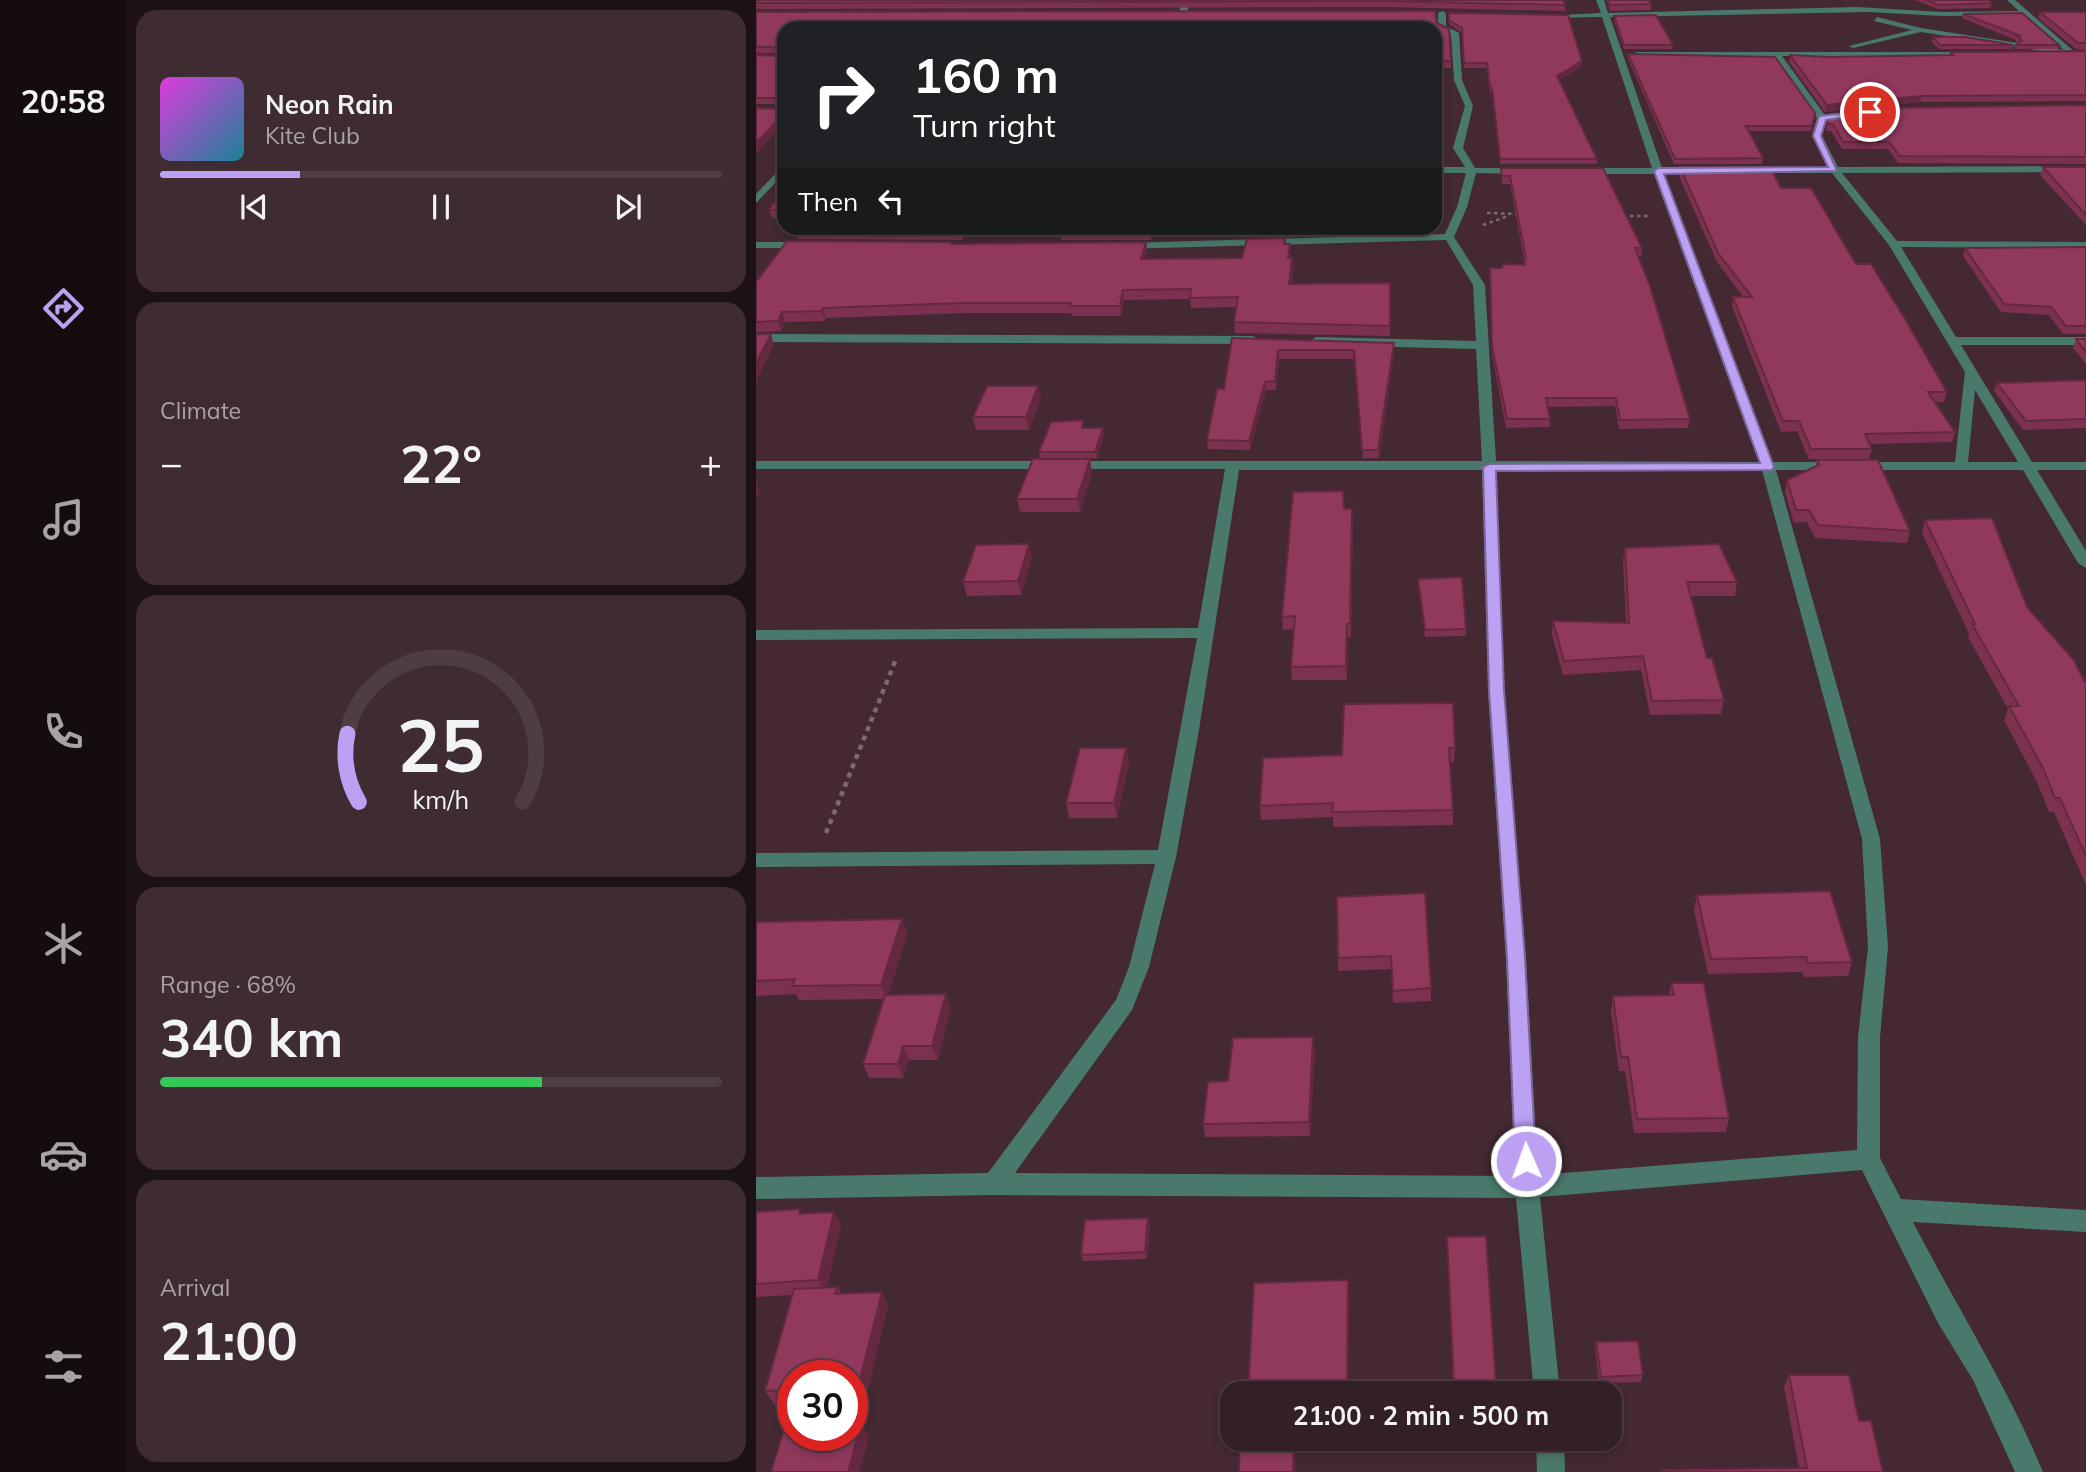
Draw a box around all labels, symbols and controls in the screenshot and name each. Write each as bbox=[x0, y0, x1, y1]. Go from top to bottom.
text: 160 m bbox=[913, 44, 1059, 105]
icon: right bbox=[798, 49, 889, 140]
text: 20:58 bbox=[21, 81, 105, 121]
pin bbox=[1840, 82, 1900, 142]
text: Neon Rain bbox=[265, 88, 394, 121]
icon: arrive bbox=[1851, 93, 1889, 131]
text: Turn right bbox=[913, 105, 1056, 145]
text: Kite Club bbox=[265, 121, 360, 150]
icon: left bbox=[872, 182, 910, 220]
text: Then bbox=[798, 185, 858, 218]
icon: previous bbox=[235, 188, 273, 226]
icon: pause bbox=[422, 188, 460, 226]
icon: next bbox=[609, 188, 647, 226]
icon: directions bbox=[39, 284, 88, 333]
text: Climate bbox=[160, 396, 241, 425]
text: 22° bbox=[400, 431, 482, 496]
text: − bbox=[160, 439, 183, 487]
text: + bbox=[699, 439, 722, 487]
icon: music bbox=[39, 495, 88, 544]
text: 25 bbox=[397, 699, 485, 790]
icon: phone bbox=[39, 707, 88, 756]
text: km/h bbox=[413, 784, 469, 815]
icon: climate bbox=[39, 919, 88, 968]
text: Range · 68% bbox=[160, 970, 296, 999]
text: 340 km bbox=[160, 1005, 343, 1070]
position arrow bbox=[1489, 1124, 1563, 1198]
icon: car bbox=[39, 1130, 88, 1179]
text: Arrival bbox=[160, 1273, 230, 1302]
text: 21:00 bbox=[160, 1308, 298, 1373]
icon: filters bbox=[39, 1342, 88, 1391]
speed limit sign: 30 bbox=[777, 1360, 868, 1451]
text: 21:00 · 2 min · 500 m bbox=[1293, 1399, 1549, 1432]

